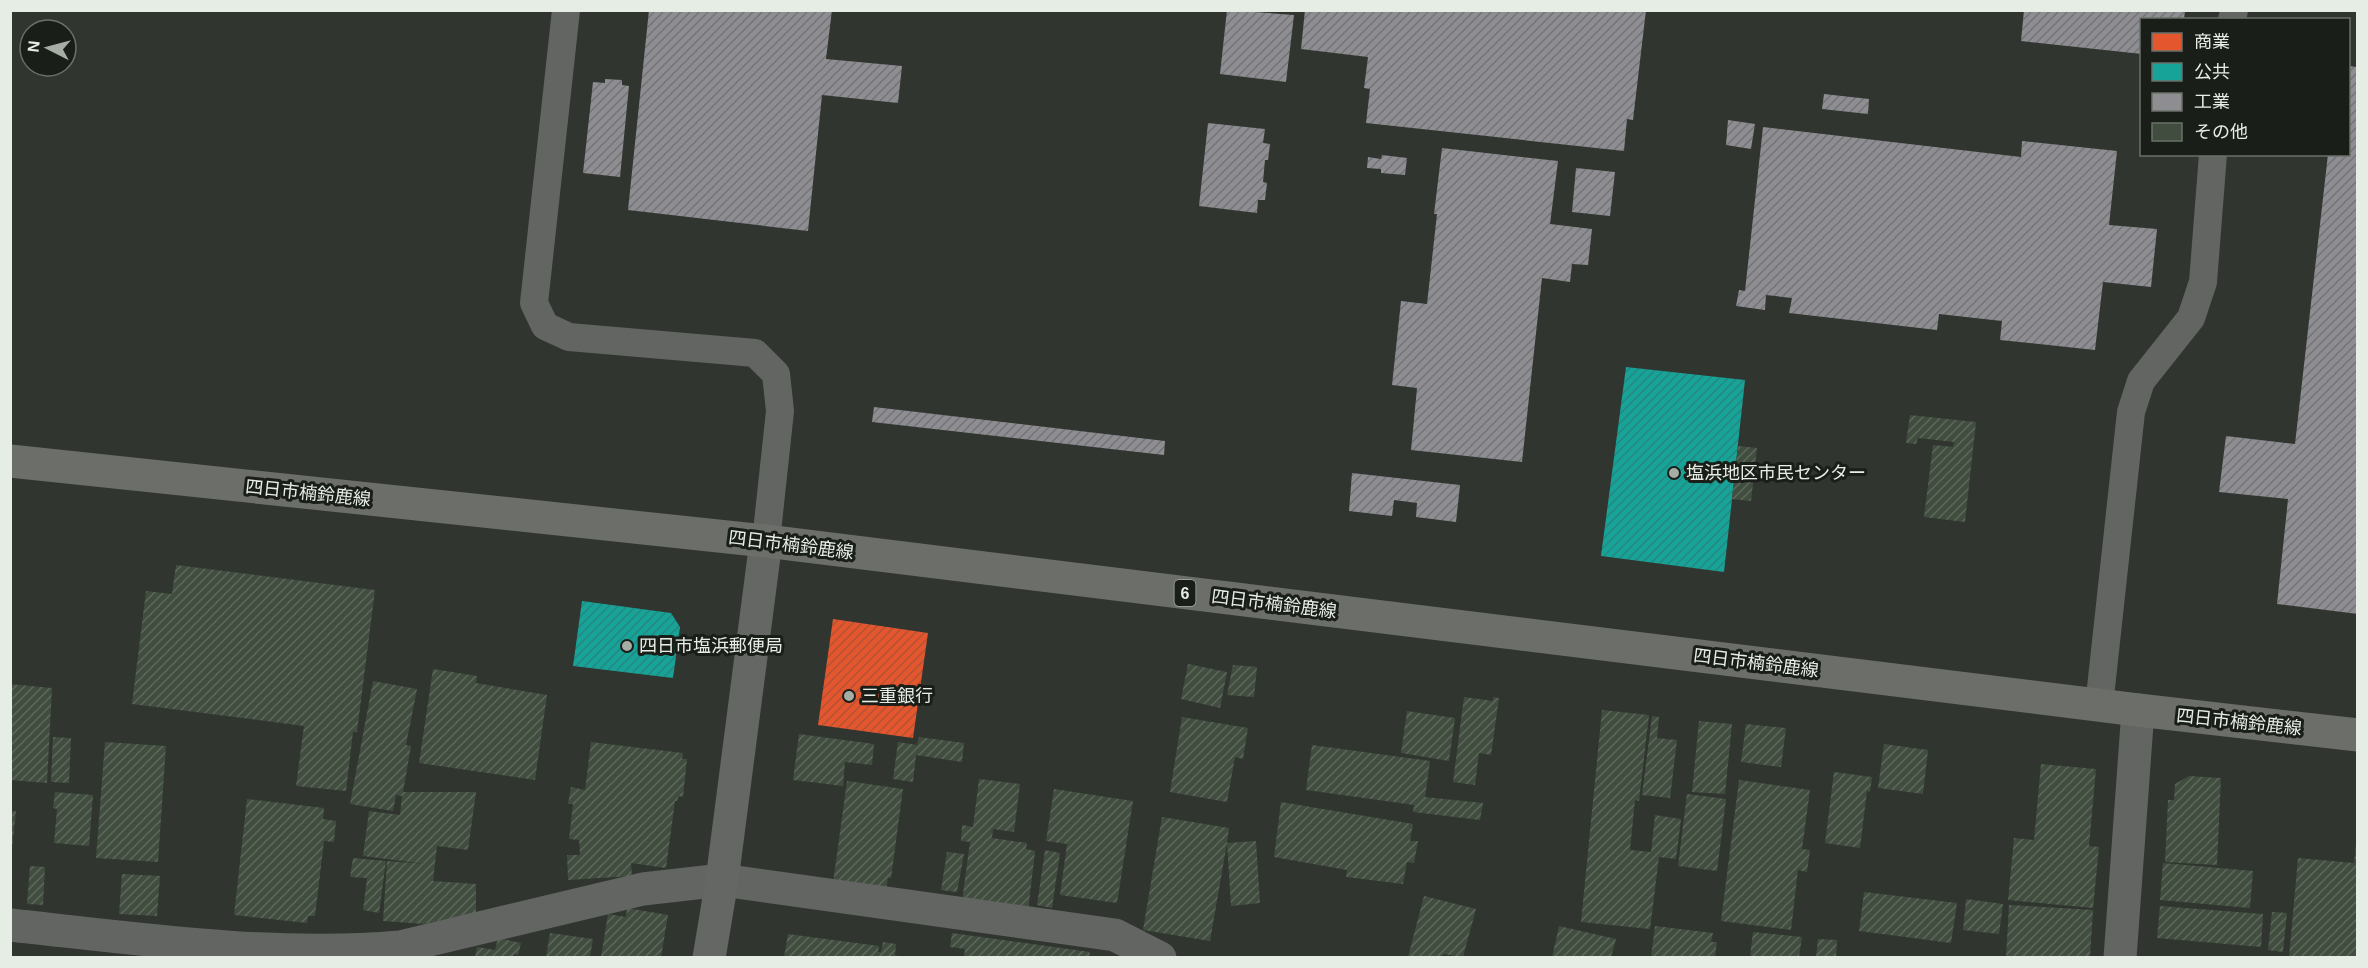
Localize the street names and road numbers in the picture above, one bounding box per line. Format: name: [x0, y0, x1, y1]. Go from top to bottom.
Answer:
street label: 四日市楠鈴鹿線: [244, 476, 372, 510]
street label: 四日市楠鈴鹿線: [727, 527, 855, 563]
road number: 6: [1174, 580, 1196, 606]
street label: 四日市楠鈴鹿線: [1210, 586, 1338, 622]
street label: 四日市楠鈴鹿線: [1692, 645, 1820, 681]
street label: 四日市楠鈴鹿線: [2175, 705, 2303, 739]

